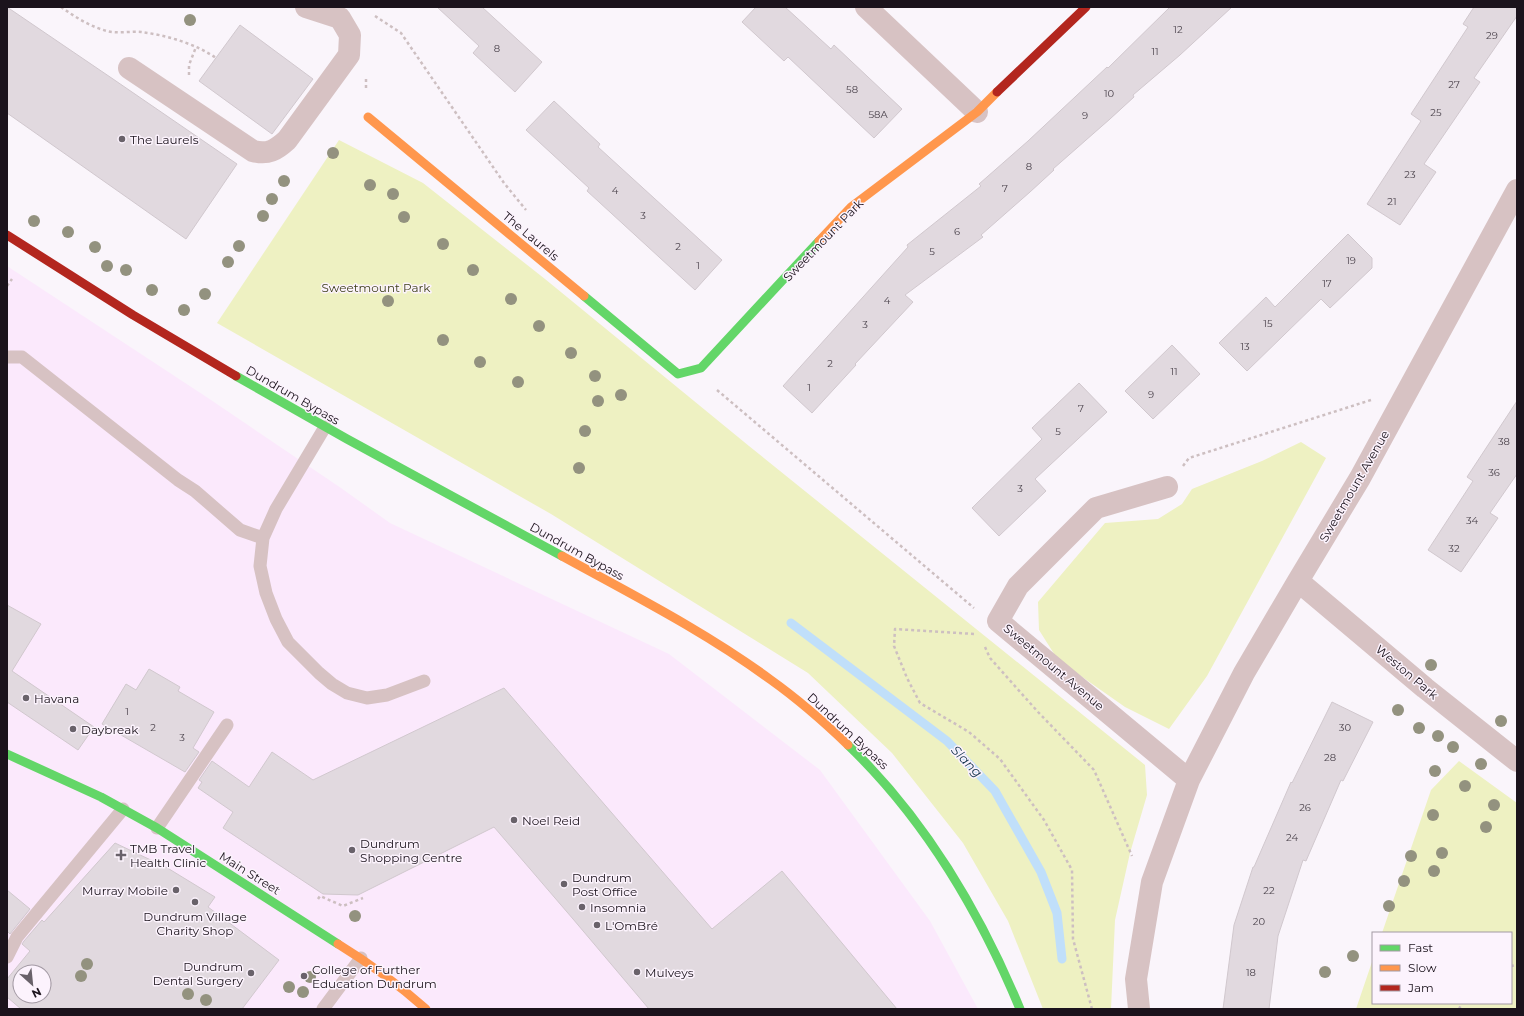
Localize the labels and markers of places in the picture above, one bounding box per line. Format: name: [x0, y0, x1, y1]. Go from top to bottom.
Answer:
place label: The Laurels: [130, 132, 199, 147]
marker: The Laurels: [117, 134, 127, 144]
place label: Havana: [34, 691, 79, 706]
marker: Havana: [21, 693, 31, 703]
place label: Daybreak: [81, 722, 139, 737]
marker: Daybreak: [68, 724, 78, 734]
place label: Noel Reid: [522, 813, 580, 828]
marker: Noel Reid: [509, 815, 519, 825]
place label: Dundrum Shopping Centre: [360, 836, 462, 865]
place label: TMB Travel Health Clinic: [130, 841, 206, 870]
marker: Dundrum Shopping Centre: [347, 845, 357, 855]
marker: TMB Travel Health Clinic: [115, 849, 127, 861]
place label: Dundrum Post Office: [572, 870, 637, 899]
marker: Dundrum Post Office: [559, 879, 569, 889]
place label: Murray Mobile: [82, 883, 168, 898]
marker: Murray Mobile: [171, 885, 181, 895]
marker: Dundrum Village Charity Shop: [190, 897, 200, 907]
place label: Insomnia: [590, 900, 646, 915]
marker: Insomnia: [577, 902, 587, 912]
place label: Dundrum Village Charity Shop: [143, 909, 247, 938]
place label: L'OmBré: [605, 918, 658, 933]
marker: L'OmBré: [592, 920, 602, 930]
place label: Dundrum Dental Surgery: [153, 959, 243, 988]
place label: College of Further Education Dundrum: [312, 962, 437, 991]
place label: Mulveys: [645, 965, 694, 980]
marker: Mulveys: [632, 967, 642, 977]
marker: Dundrum Dental Surgery: [246, 968, 256, 978]
marker: College of Further Education Dundrum: [299, 971, 309, 981]

